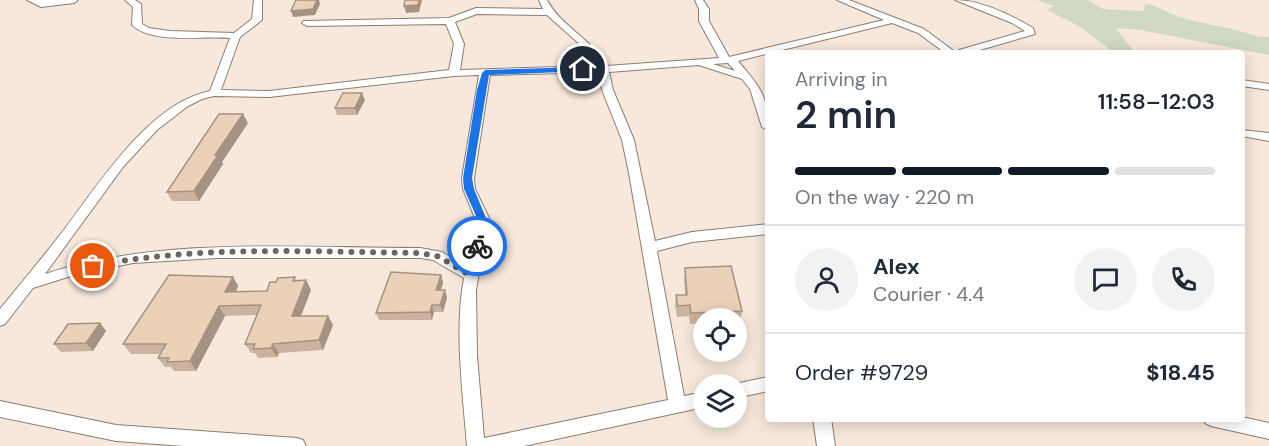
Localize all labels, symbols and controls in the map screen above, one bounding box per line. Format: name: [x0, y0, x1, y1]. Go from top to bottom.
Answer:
pin: [557, 43, 608, 94]
icon: home: [566, 52, 599, 85]
text: Arriving in: [795, 66, 887, 92]
text: 11:58–12:03: [1098, 87, 1215, 116]
text: 2 min: [795, 89, 897, 140]
text: On the way · 220 m: [795, 184, 974, 210]
courier: [447, 216, 507, 276]
icon: bike: [461, 230, 494, 263]
pin: [67, 240, 118, 291]
button: person: [795, 248, 858, 311]
button: chat: [1074, 248, 1137, 311]
button: phone: [1152, 248, 1215, 311]
icon: bag: [76, 249, 109, 282]
text: Alex: [873, 252, 920, 281]
text: Courier · 4.4: [873, 281, 984, 307]
map controls: [693, 308, 747, 428]
button: locate: [693, 308, 747, 362]
text: Order #9729: [795, 358, 928, 387]
text: $18.45: [1146, 358, 1215, 387]
button: layers: [693, 374, 747, 428]

